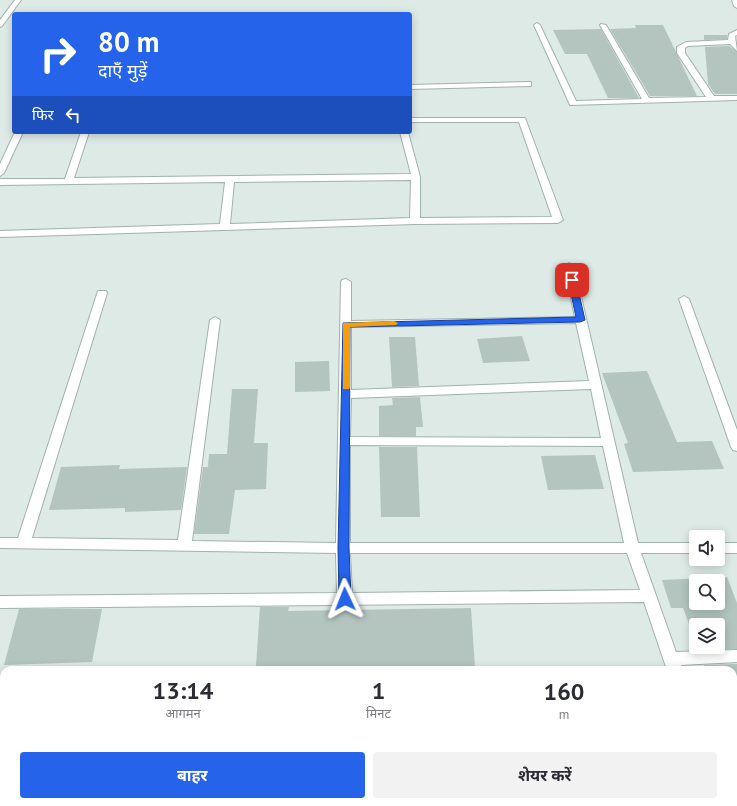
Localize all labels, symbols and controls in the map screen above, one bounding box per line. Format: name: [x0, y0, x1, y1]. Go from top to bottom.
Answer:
text: 80 m: [98, 23, 159, 60]
icon: right: [32, 28, 84, 80]
text: दाएँ मुड़ें: [98, 59, 147, 82]
icon: left: [62, 104, 84, 126]
text: फिर: [32, 105, 54, 124]
pin: [555, 263, 589, 297]
icon: arrive: [561, 269, 583, 291]
map controls: [689, 530, 725, 654]
button: sound: [689, 530, 725, 566]
button: search: [689, 574, 725, 610]
position arrow: [324, 578, 366, 620]
button: layers: [689, 618, 725, 654]
text: 13:14: [153, 675, 213, 706]
text: 1: [372, 675, 385, 706]
text: 160: [544, 676, 584, 707]
text: आगमन: [165, 705, 201, 722]
text: मिनट: [366, 705, 391, 722]
text: m: [559, 706, 569, 723]
button: बाहर: [20, 752, 365, 798]
button: शेयर करें: [373, 752, 717, 798]

